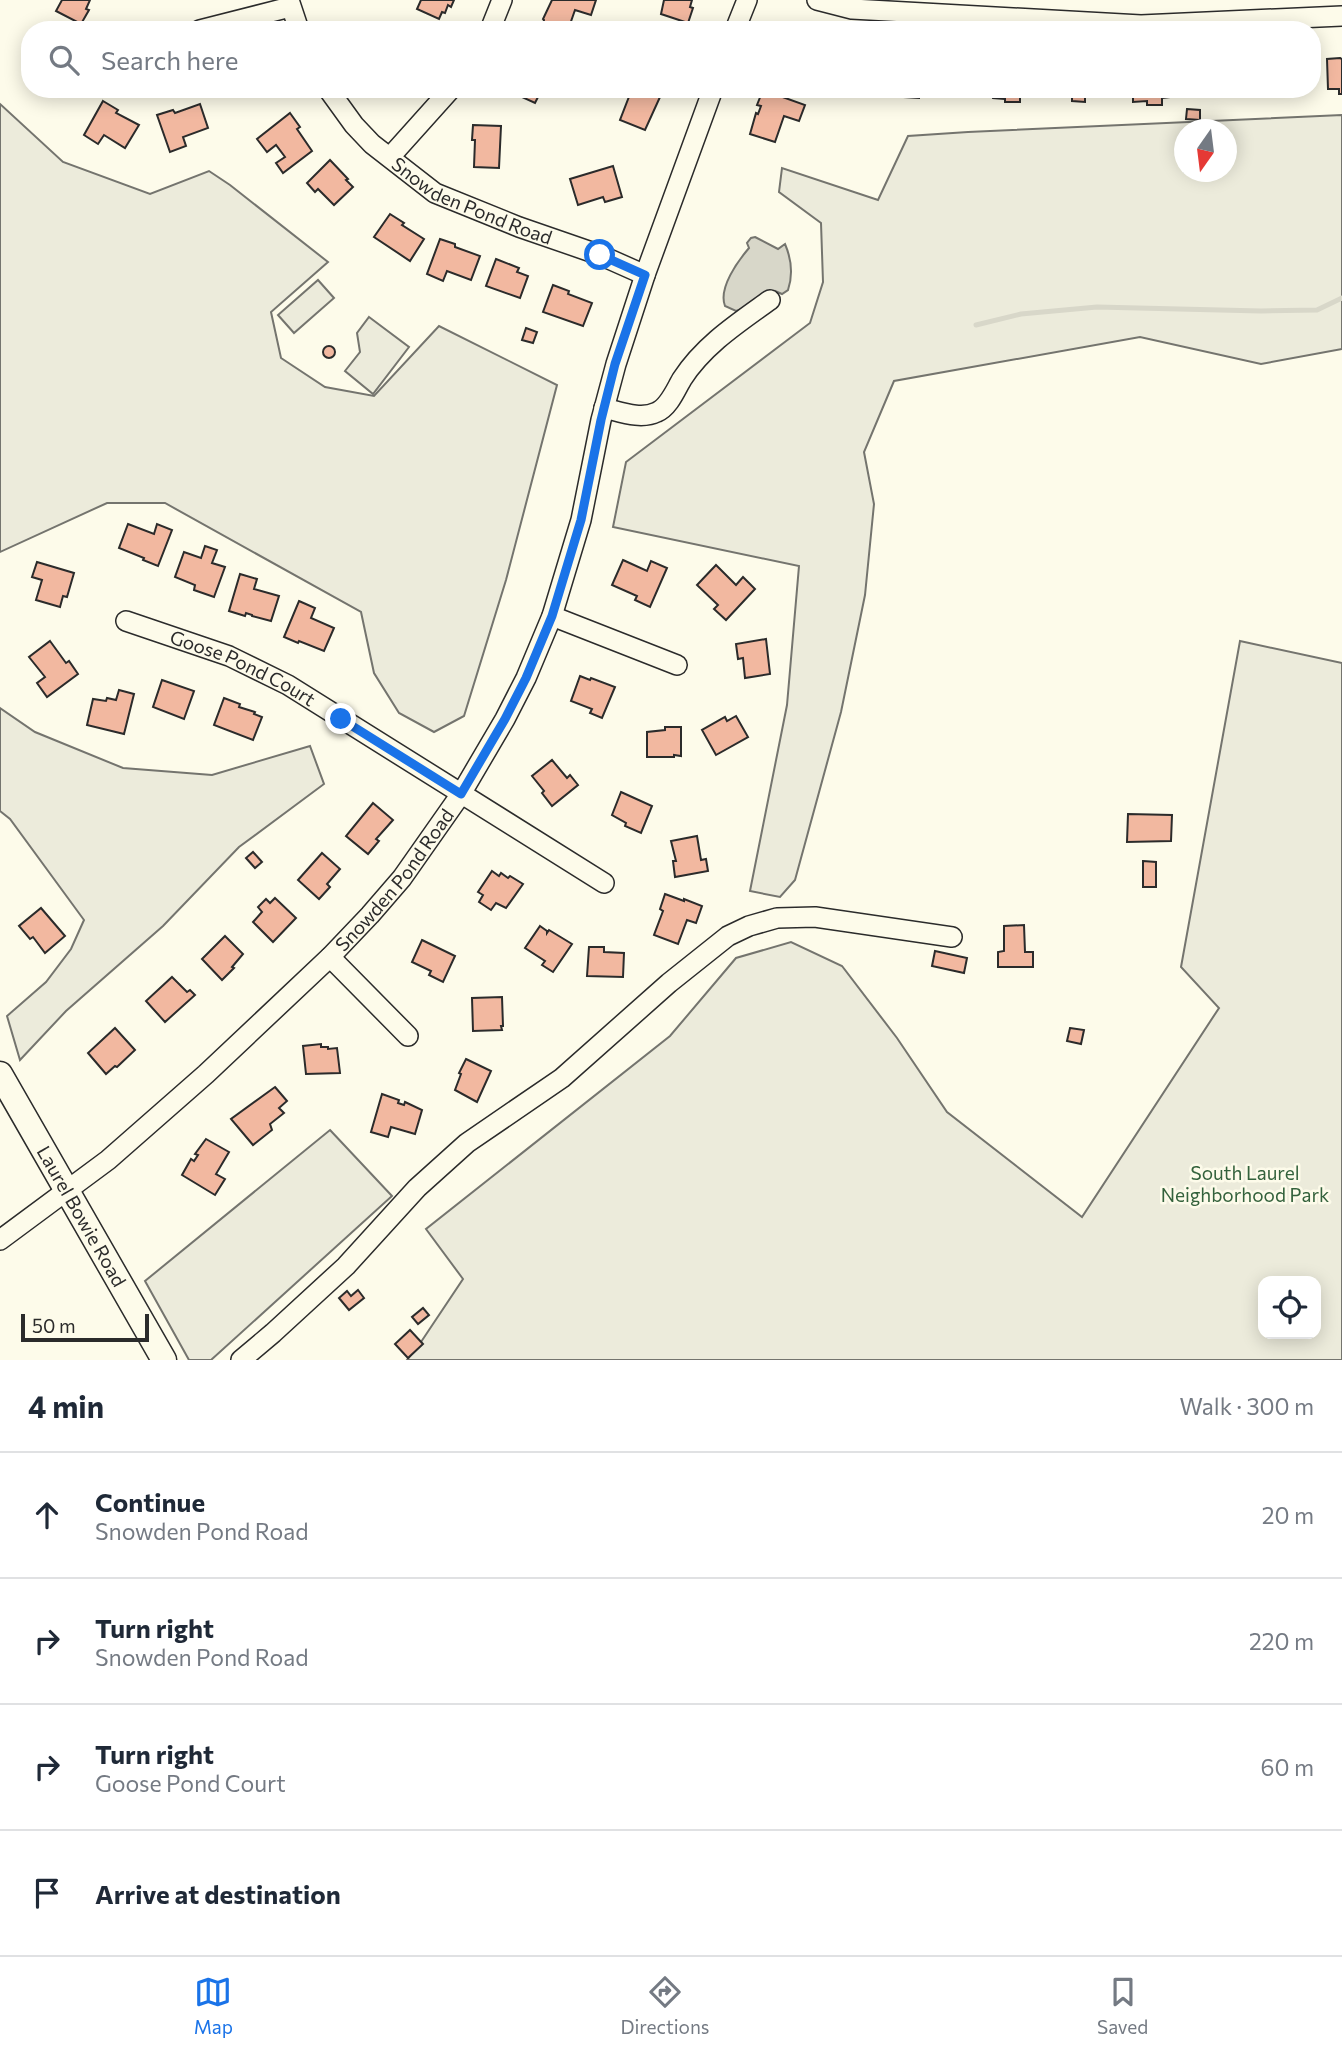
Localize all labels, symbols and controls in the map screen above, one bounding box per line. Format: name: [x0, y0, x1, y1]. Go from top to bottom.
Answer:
search box: [21, 21, 1321, 98]
icon: search: [45, 41, 83, 79]
text: Search here: [101, 44, 239, 75]
north arrow: [1174, 119, 1237, 182]
street label: Snowden Pond Road: [388, 152, 555, 249]
route start: [584, 239, 615, 270]
street label: Goose Pond Court: [167, 625, 320, 711]
route end: [325, 703, 356, 734]
street label: Snowden Pond Road: [330, 804, 458, 956]
street label: Laurel Bowie Road: [33, 1141, 131, 1291]
park label: South Laurel Neighborhood Park: [1161, 1161, 1329, 1206]
map controls: [1258, 1276, 1321, 1339]
button: locate: [1258, 1276, 1321, 1339]
scale bar: [21, 1311, 149, 1343]
text: 50 m: [32, 1314, 76, 1337]
text: 4 min: [28, 1387, 104, 1424]
text: Walk · 300 m: [1180, 1392, 1314, 1420]
text: Continue: [95, 1486, 205, 1517]
icon: ahead: [28, 1496, 66, 1534]
text: 20 m: [1262, 1501, 1314, 1529]
text: Snowden Pond Road: [95, 1517, 308, 1545]
text: Turn right: [95, 1612, 214, 1643]
icon: right: [28, 1622, 66, 1660]
text: 220 m: [1249, 1627, 1314, 1655]
text: Snowden Pond Road: [95, 1643, 308, 1671]
text: Turn right: [95, 1738, 214, 1769]
icon: right: [28, 1748, 66, 1786]
text: 60 m: [1261, 1753, 1314, 1781]
text: Goose Pond Court: [95, 1769, 286, 1797]
icon: arrive: [28, 1874, 66, 1912]
text: Arrive at destination: [95, 1878, 341, 1909]
tab: Map: [194, 1973, 233, 2038]
tab: Directions: [620, 1973, 710, 2038]
tab: Saved: [1097, 1973, 1148, 2038]

